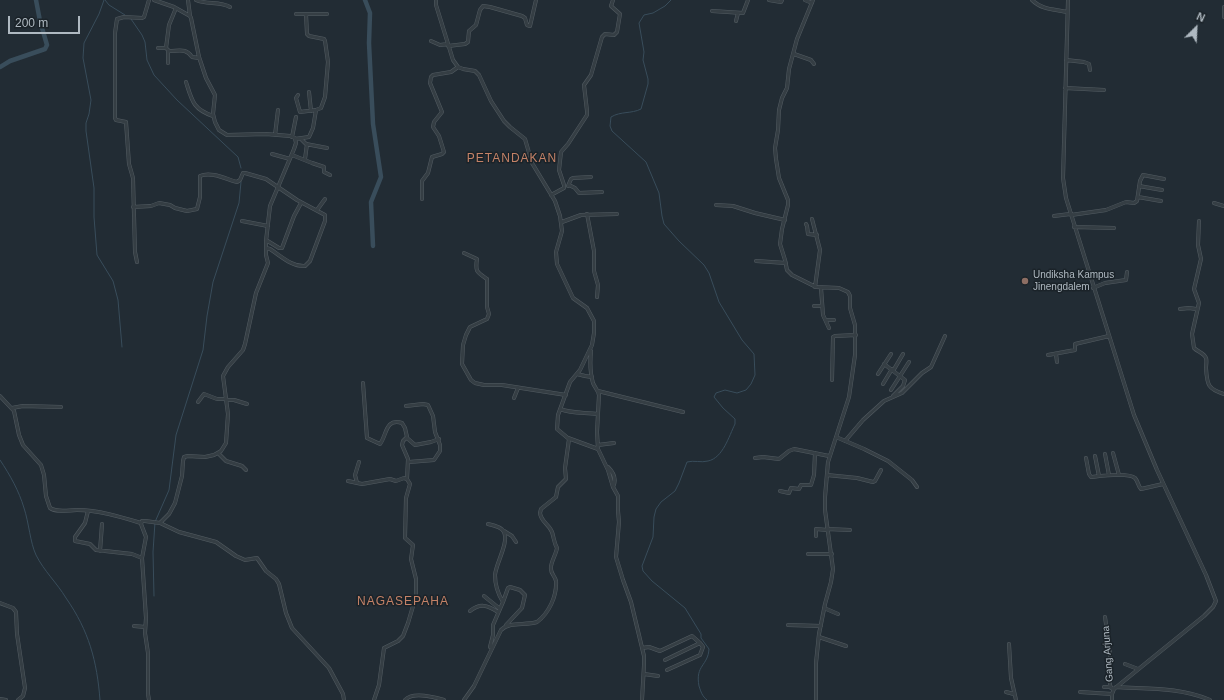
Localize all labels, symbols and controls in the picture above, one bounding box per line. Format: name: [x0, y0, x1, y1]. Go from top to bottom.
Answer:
scale bar: [10, 8, 82, 34]
north arrow: [1176, 8, 1216, 48]
text: N: [1195, 10, 1207, 24]
text: 200 m: [15, 16, 48, 30]
district label: PETANDAKAN: [467, 152, 557, 166]
place label: Undiksha Kampus Jinengdalem: [1033, 269, 1114, 292]
marker: Undiksha Kampus Jinengdalem: [1020, 276, 1030, 286]
district label: NAGASEPAHA: [357, 595, 449, 609]
street label: Gang Arjuna: [1100, 626, 1116, 682]

